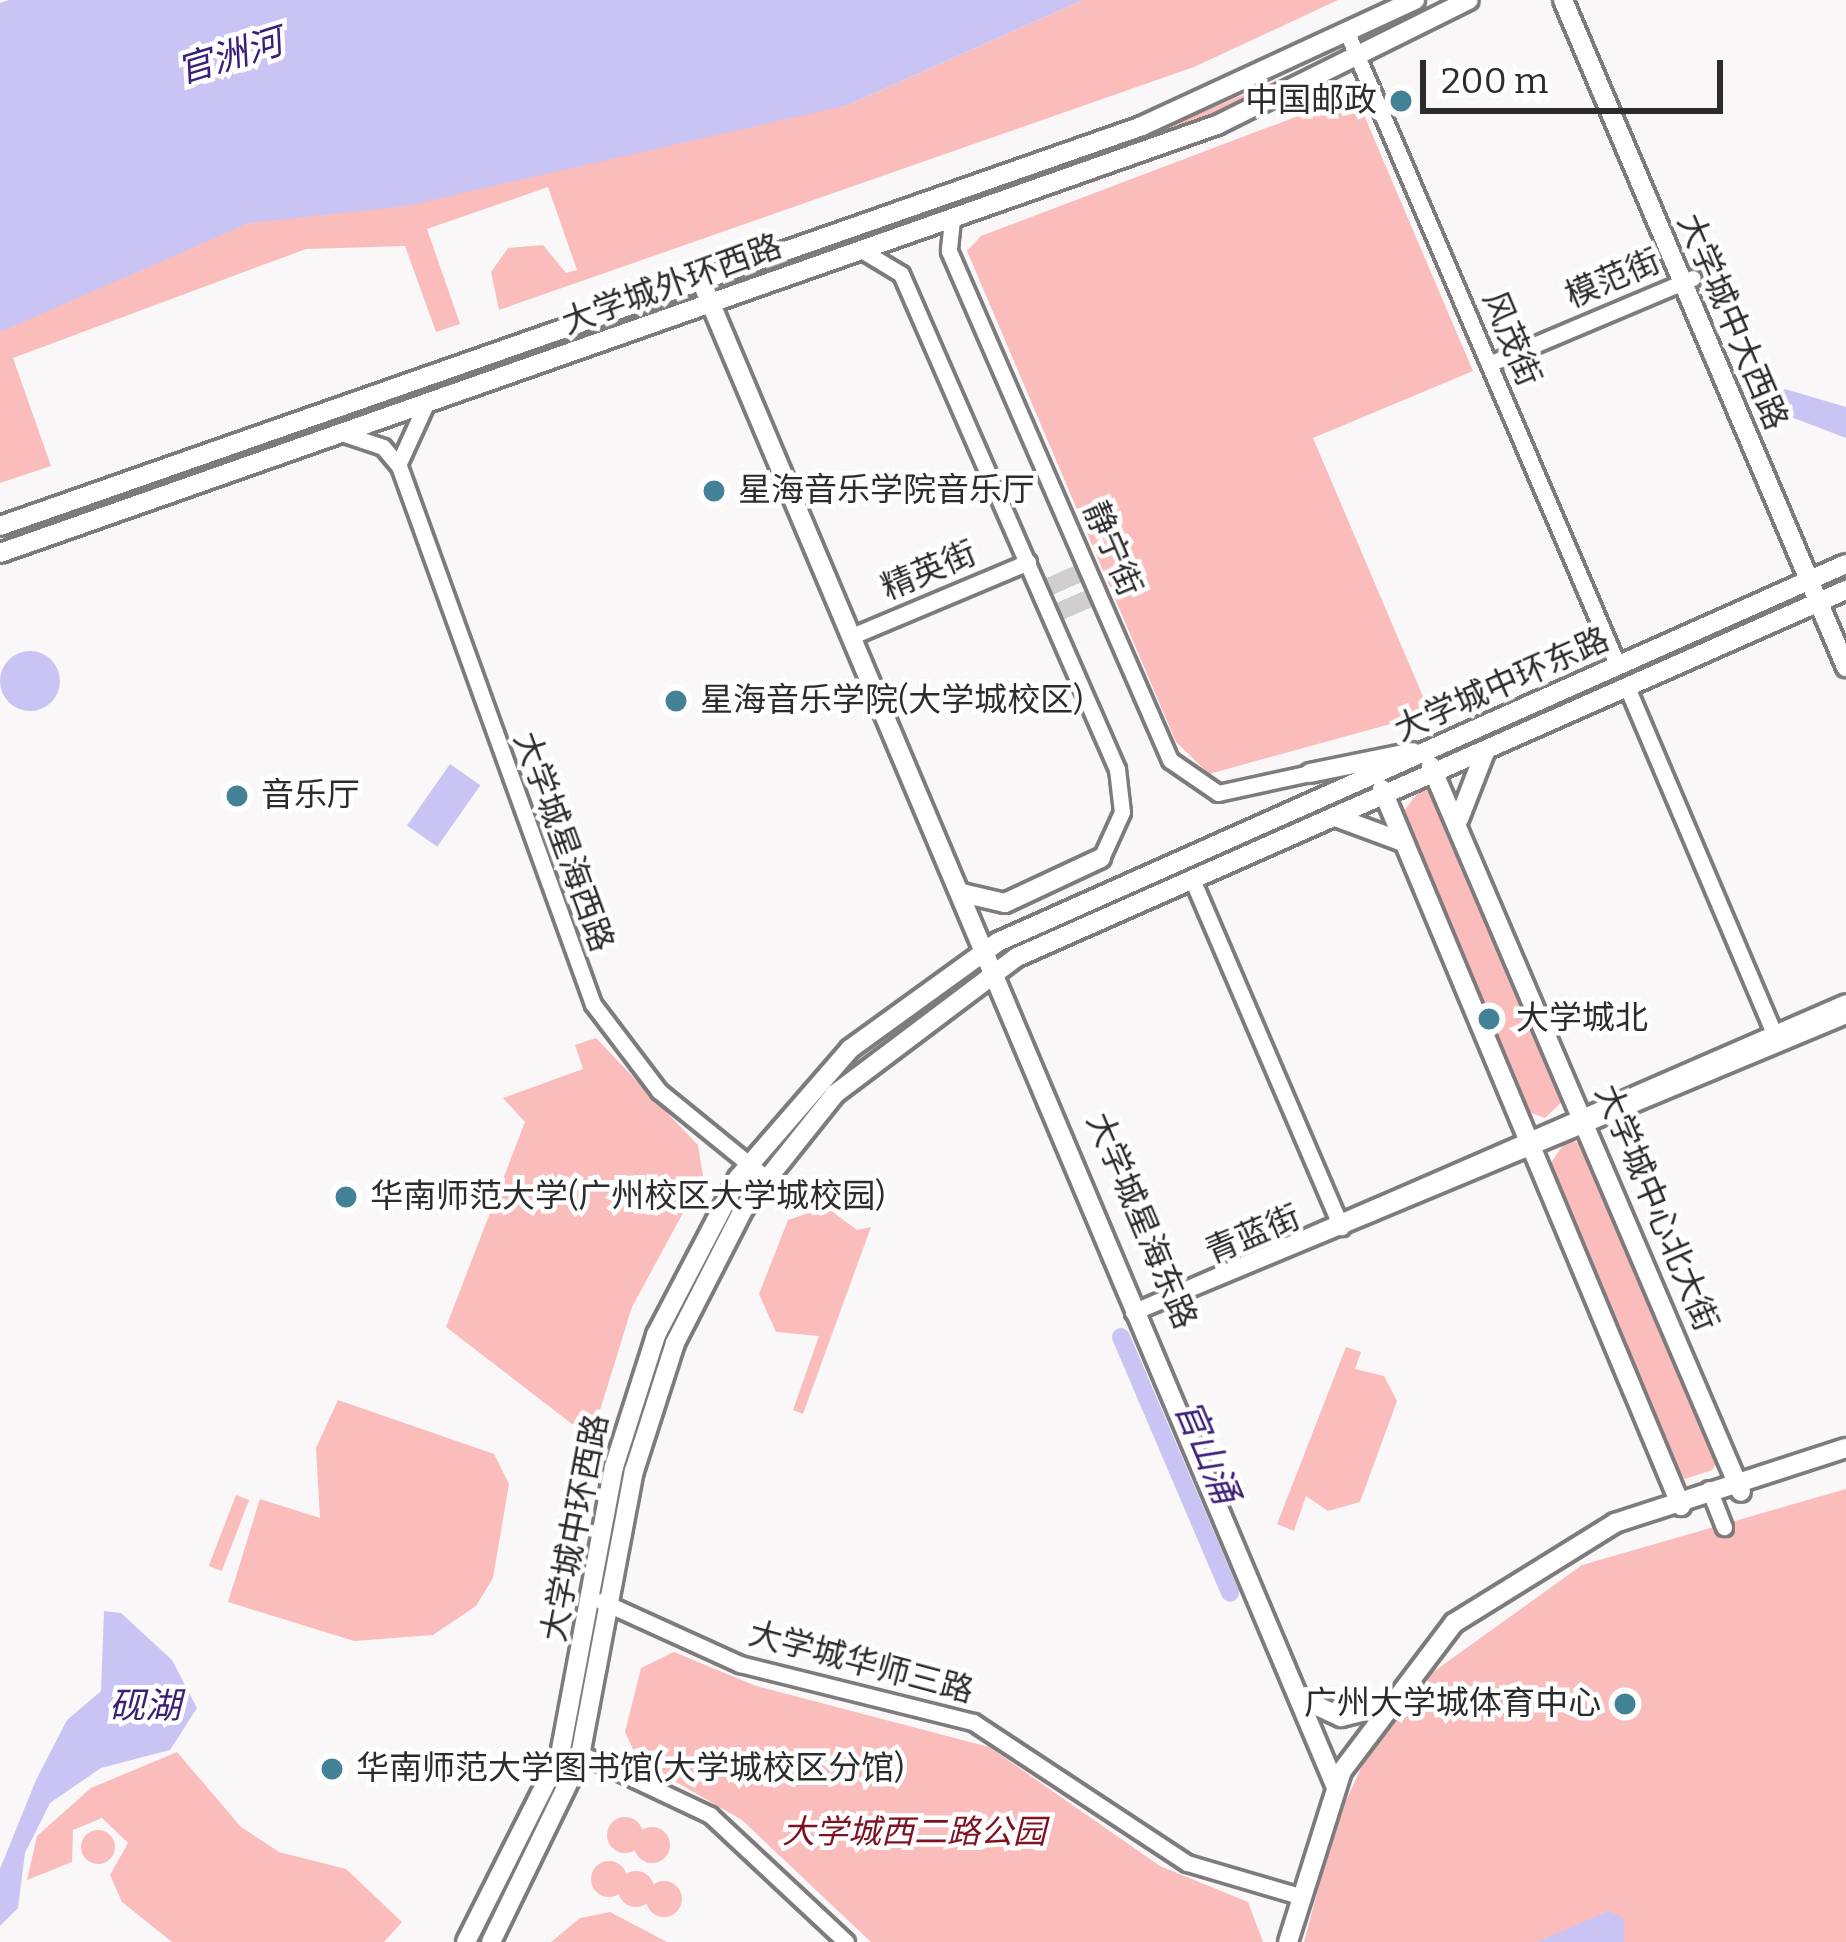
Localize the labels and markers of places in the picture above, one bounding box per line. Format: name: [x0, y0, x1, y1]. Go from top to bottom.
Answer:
place label: 中国邮政: [1245, 81, 1377, 121]
marker: 中国邮政: [1388, 88, 1414, 114]
place label: 星海音乐学院音乐厅: [738, 471, 1035, 511]
marker: 星海音乐学院音乐厅: [701, 478, 727, 504]
place label: 星海音乐学院(大学城校区): [700, 681, 1083, 721]
marker: 星海音乐学院(大学城校区): [663, 688, 689, 714]
place label: 音乐厅: [261, 776, 360, 816]
marker: 音乐厅: [224, 783, 250, 809]
place label: 大学城北: [1516, 999, 1648, 1039]
marker: 大学城北: [1473, 1003, 1505, 1035]
place label: 华南师范大学(广州校区大学城校园): [370, 1177, 885, 1217]
marker: 华南师范大学(广州校区大学城校园): [333, 1184, 359, 1210]
place label: 广州大学城体育中心: [1304, 1684, 1601, 1724]
marker: 广州大学城体育中心: [1612, 1691, 1638, 1717]
place label: 华南师范大学图书馆(大学城校区分馆): [356, 1749, 904, 1789]
marker: 华南师范大学图书馆(大学城校区分馆): [319, 1756, 345, 1782]

